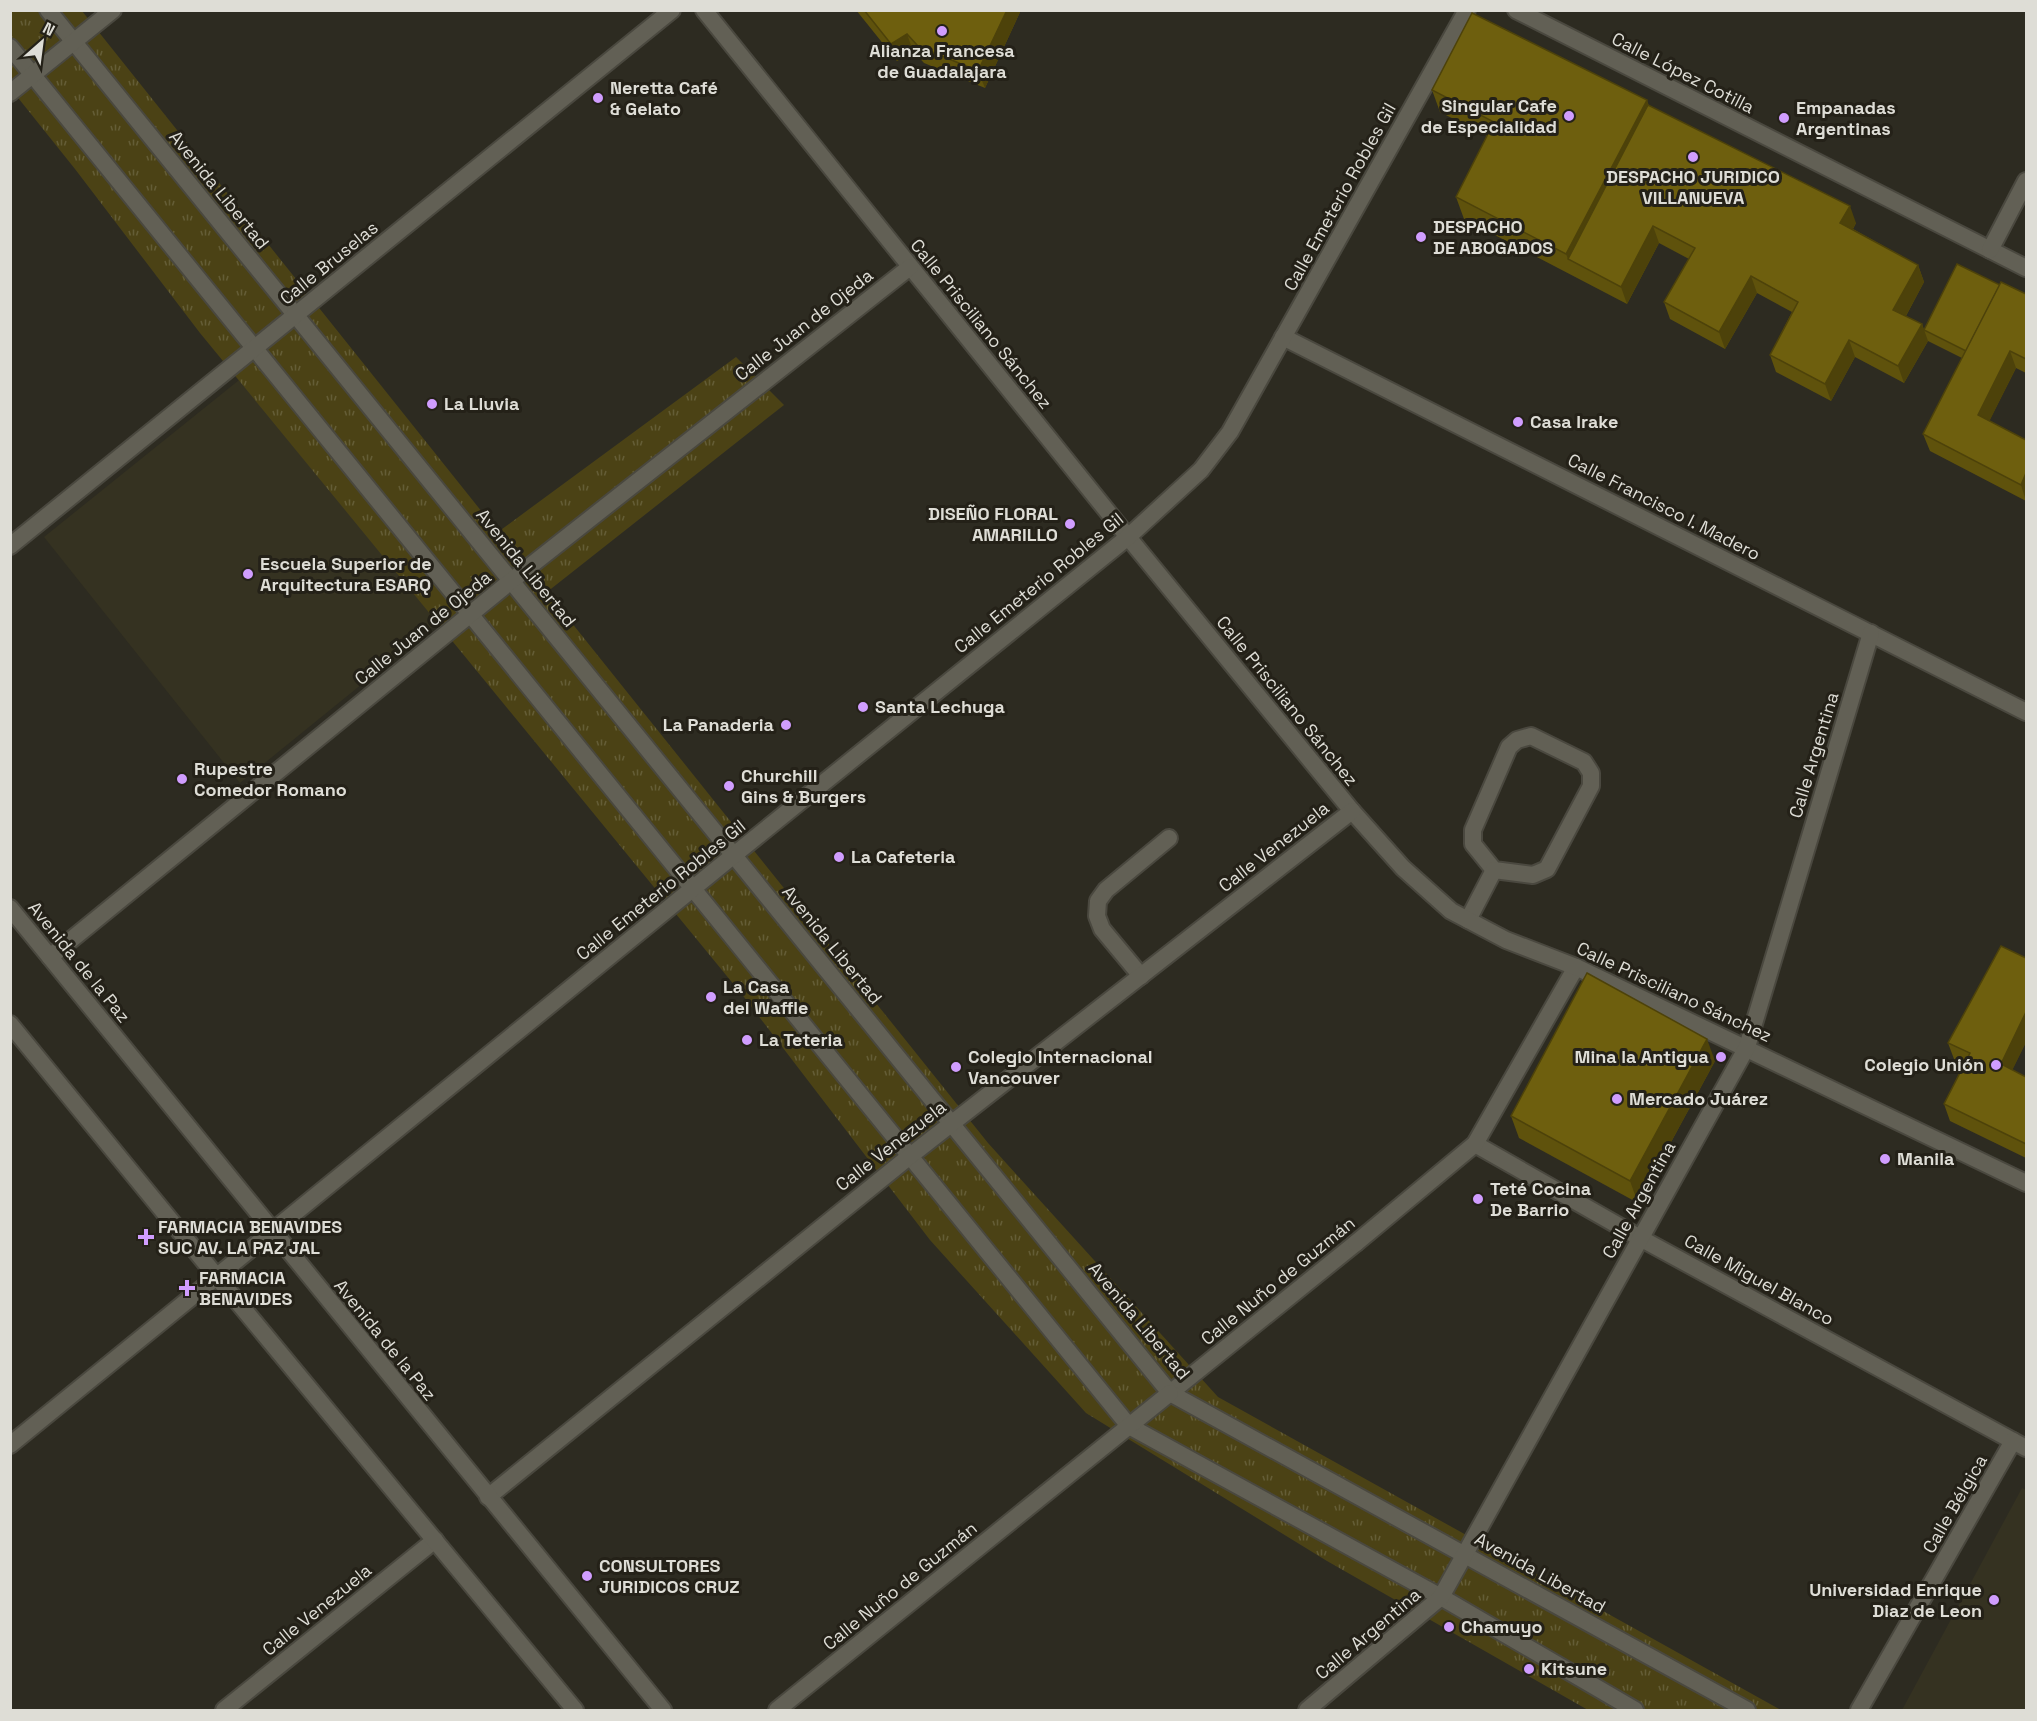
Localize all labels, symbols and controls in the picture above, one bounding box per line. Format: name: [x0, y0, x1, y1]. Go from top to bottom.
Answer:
north arrow: [12, 12, 72, 72]
text: N: [39, 17, 58, 41]
marker: Alianza Francesa de Guadalajara: [935, 24, 949, 38]
street label: Calle López Cotilla: [1608, 27, 1758, 118]
place label: Alianza Francesa de Guadalajara: [869, 39, 1015, 83]
place label: Neretta Café & Gelato: [610, 76, 718, 120]
marker: Neretta Café & Gelato: [591, 91, 605, 105]
place label: Singular Cafe de Especialidad: [1421, 94, 1557, 138]
place label: Empanadas Argentinas: [1796, 96, 1896, 140]
street label: Calle Emeterio Robles Gil: [1278, 99, 1401, 295]
marker: Singular Cafe de Especialidad: [1562, 109, 1576, 123]
marker: Empanadas Argentinas: [1777, 111, 1791, 125]
street label: Avenida Libertad: [164, 126, 274, 254]
marker: DESPACHO JURIDICO VILLANUEVA: [1686, 150, 1700, 164]
place label: DESPACHO JURIDICO VILLANUEVA: [1606, 165, 1780, 209]
place label: DESPACHO DE ABOGADOS: [1433, 215, 1553, 259]
street label: Calle Bruselas: [275, 216, 383, 309]
marker: DESPACHO DE ABOGADOS: [1414, 230, 1428, 244]
street label: Calle Prisciliano Sánchez: [906, 234, 1057, 414]
street label: Calle Juan de Ojeda: [730, 263, 877, 386]
place label: La Lluvia: [444, 392, 520, 415]
marker: La Lluvia: [425, 397, 439, 411]
place label: Casa Irake: [1530, 410, 1618, 433]
marker: Casa Irake: [1511, 415, 1525, 429]
street label: Calle Francisco I. Madero: [1564, 448, 1764, 565]
place label: DISEÑO FLORAL AMARILLO: [928, 502, 1058, 546]
street label: Avenida Libertad: [471, 504, 581, 632]
street label: Calle Emeterio Robles Gil: [949, 507, 1128, 658]
marker: DISEÑO FLORAL AMARILLO: [1063, 517, 1077, 531]
place label: Escuela Superior de Arquitectura ESARQ: [260, 552, 432, 596]
street label: Calle Juan de Ojeda: [350, 565, 496, 690]
marker: Escuela Superior de Arquitectura ESARQ: [241, 567, 255, 581]
street label: Calle Prisciliano Sánchez: [1212, 611, 1363, 791]
street label: Calle Argentina: [1783, 689, 1844, 821]
place label: Santa Lechuga: [875, 695, 1006, 718]
marker: Santa Lechuga: [856, 700, 870, 714]
place label: La Panaderia: [663, 713, 775, 736]
marker: La Panaderia: [779, 718, 793, 732]
place label: Rupestre Comedor Romano: [194, 757, 347, 801]
place label: Churchill Gins & Burgers: [741, 764, 866, 808]
marker: Rupestre Comedor Romano: [175, 772, 189, 786]
marker: Churchill Gins & Burgers: [722, 779, 736, 793]
street label: Calle Venezuela: [1214, 796, 1334, 897]
street label: Calle Emeterio Robles Gil: [571, 814, 750, 965]
place label: La Cafeteria: [851, 845, 956, 868]
marker: La Cafeteria: [832, 850, 846, 864]
street label: Avenida Libertad: [777, 881, 887, 1009]
street label: Avenida de la Paz: [23, 896, 135, 1027]
street label: Calle Prisciliano Sánchez: [1573, 936, 1775, 1047]
place label: La Casa del Waffle: [723, 975, 808, 1019]
marker: La Casa del Waffle: [704, 990, 718, 1004]
place label: La Teteria: [759, 1028, 843, 1051]
marker: La Teteria: [740, 1033, 754, 1047]
place label: Colegio Internacional Vancouver: [968, 1045, 1153, 1089]
place label: Mina la Antigua: [1575, 1045, 1710, 1068]
marker: Mina la Antigua: [1714, 1050, 1728, 1064]
place label: Colegio Unión: [1864, 1053, 1984, 1076]
marker: Colegio Unión: [1989, 1058, 2003, 1072]
marker: Colegio Internacional Vancouver: [949, 1060, 963, 1074]
place label: Mercado Juárez: [1629, 1087, 1768, 1110]
marker: Mercado Juárez: [1610, 1092, 1624, 1106]
street label: Calle Venezuela: [831, 1095, 951, 1196]
street label: Calle Argentina: [1597, 1137, 1680, 1262]
place label: Manila: [1897, 1147, 1955, 1170]
marker: Manila: [1878, 1152, 1892, 1166]
place label: Teté Cocina De Barrio: [1490, 1177, 1592, 1221]
marker: Teté Cocina De Barrio: [1471, 1192, 1485, 1206]
street label: Calle Nuño de Guzmán: [1196, 1211, 1359, 1350]
place label: FARMACIA BENAVIDES SUC AV. LA PAZ JAL: [158, 1215, 342, 1259]
street label: Calle Miguel Blanco: [1680, 1229, 1838, 1330]
marker: FARMACIA BENAVIDES SUC AV. LA PAZ JAL: [139, 1230, 153, 1244]
street label: Avenida Libertad: [1084, 1257, 1195, 1384]
place label: FARMACIA BENAVIDES: [199, 1266, 292, 1310]
street label: Avenida de la Paz: [329, 1274, 441, 1405]
marker: FARMACIA BENAVIDES: [180, 1281, 194, 1295]
street label: Calle Bélgica: [1917, 1450, 1992, 1557]
street label: Calle Nuño de Guzmán: [818, 1516, 981, 1655]
street label: Avenida Libertad: [1471, 1527, 1610, 1618]
place label: CONSULTORES JURIDICOS CRUZ: [599, 1554, 740, 1598]
street label: Calle Venezuela: [257, 1558, 376, 1661]
marker: CONSULTORES JURIDICOS CRUZ: [580, 1569, 594, 1583]
place label: Universidad Enrique Diaz de Leon: [1809, 1578, 1982, 1622]
street label: Calle Argentina: [1310, 1583, 1425, 1684]
marker: Universidad Enrique Diaz de Leon: [1987, 1593, 2001, 1607]
place label: Chamuyo: [1461, 1615, 1543, 1638]
marker: Chamuyo: [1442, 1620, 1456, 1634]
place label: Kitsune: [1541, 1657, 1607, 1680]
marker: Kitsune: [1522, 1662, 1536, 1676]

